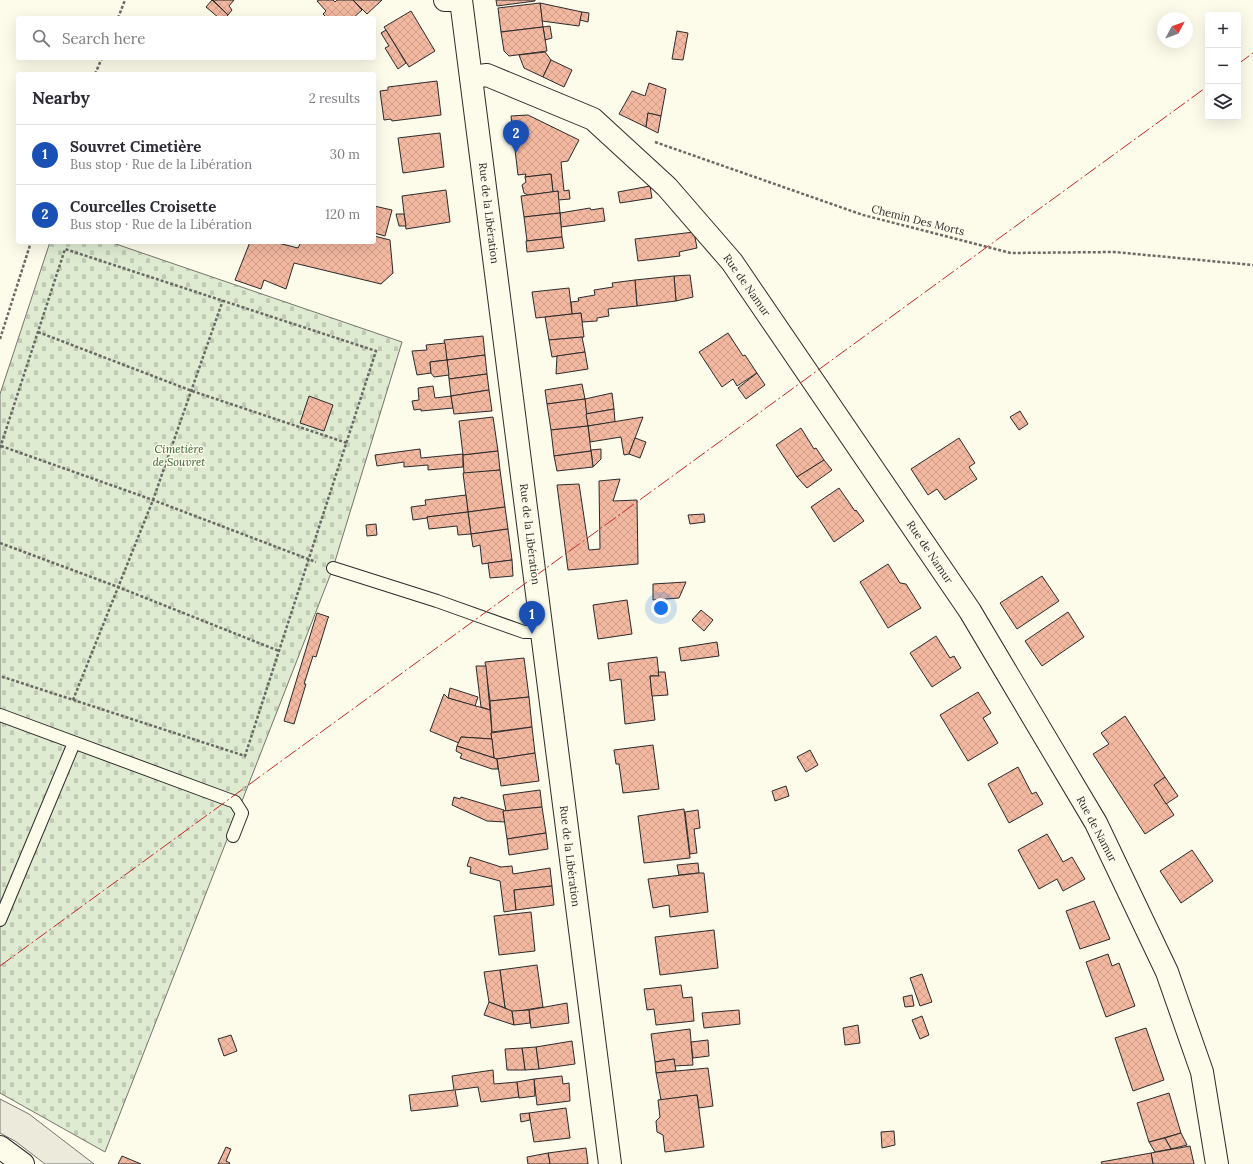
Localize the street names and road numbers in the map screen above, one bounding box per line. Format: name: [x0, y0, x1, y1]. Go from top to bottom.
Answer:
street label: Rue de la Libération: [476, 162, 502, 265]
street label: Chemin Des Morts: [870, 202, 966, 238]
street label: Rue de Namur: [720, 251, 774, 319]
street label: Rue de la Libération: [517, 483, 543, 586]
street label: Rue de Namur: [904, 518, 956, 586]
street label: Rue de Namur: [1074, 794, 1120, 865]
street label: Rue de la Libération: [557, 805, 583, 908]

